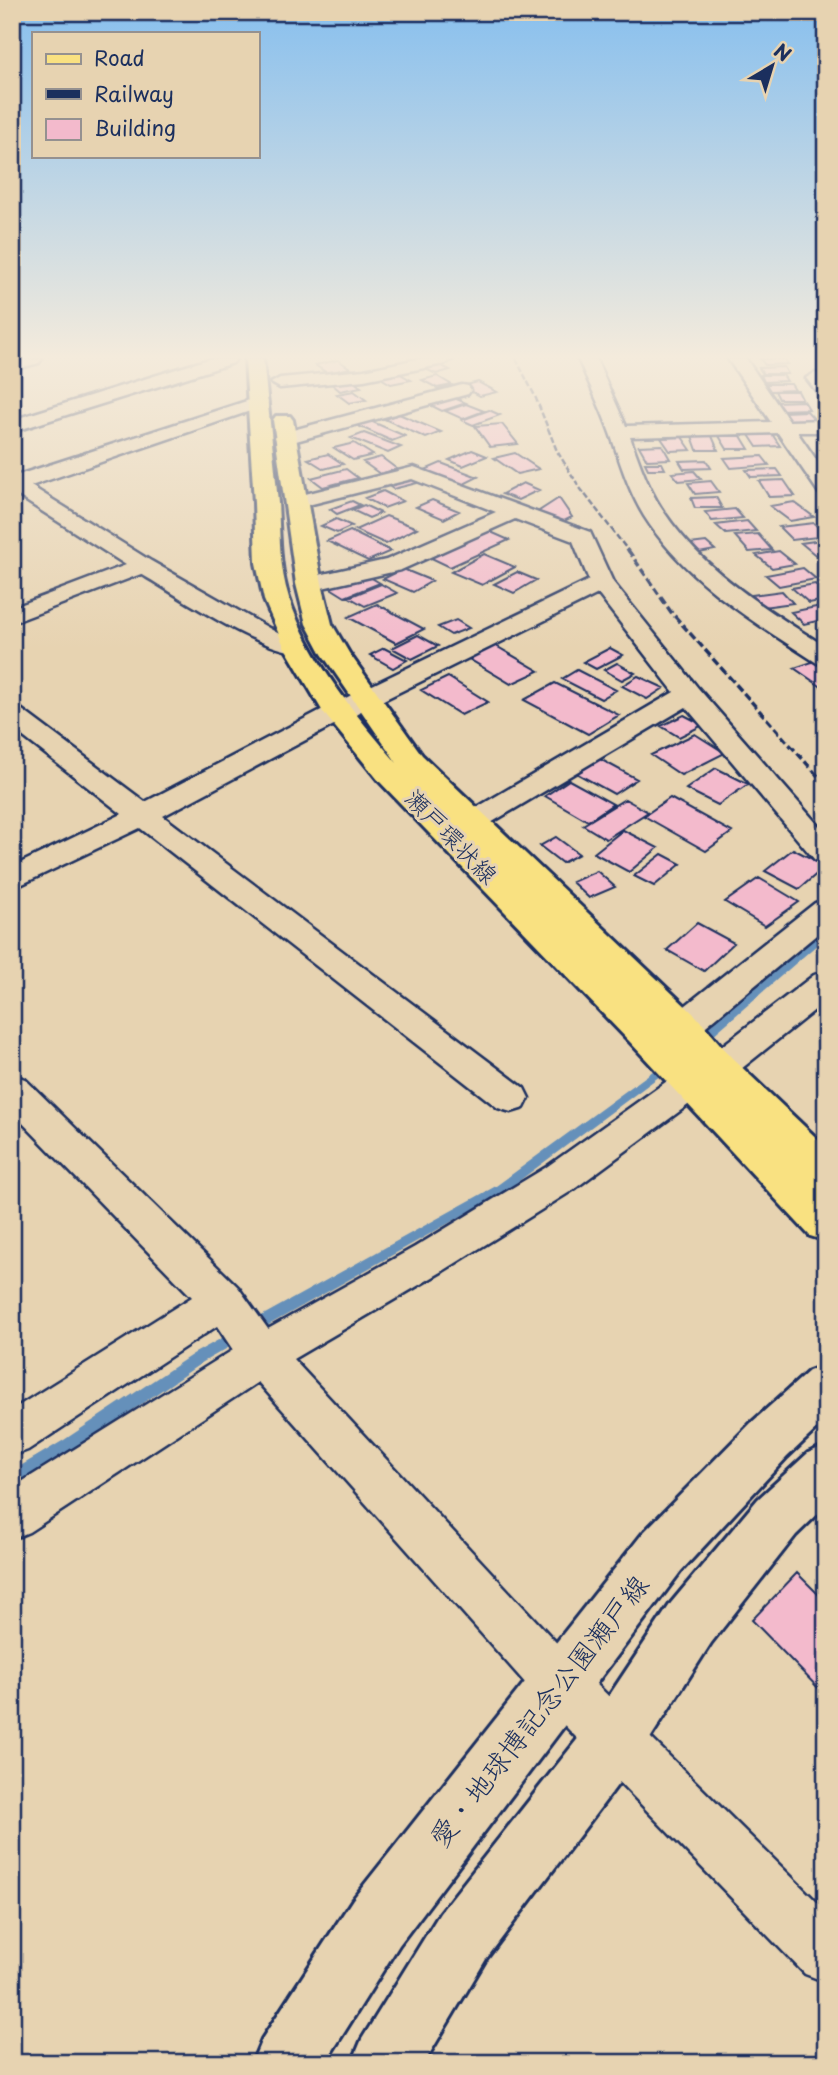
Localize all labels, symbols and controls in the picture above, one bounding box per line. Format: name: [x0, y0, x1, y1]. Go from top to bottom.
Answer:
legend: [32, 32, 259, 158]
north arrow: [736, 32, 806, 102]
text: N: [769, 36, 798, 67]
text: Road: [94, 41, 145, 73]
text: Railway: [94, 77, 174, 109]
text: Building: [94, 111, 176, 143]
street label: 瀬戸環状線: [398, 780, 507, 891]
street label: 愛・地球博記念公園瀬戸線: [417, 1564, 658, 1856]

